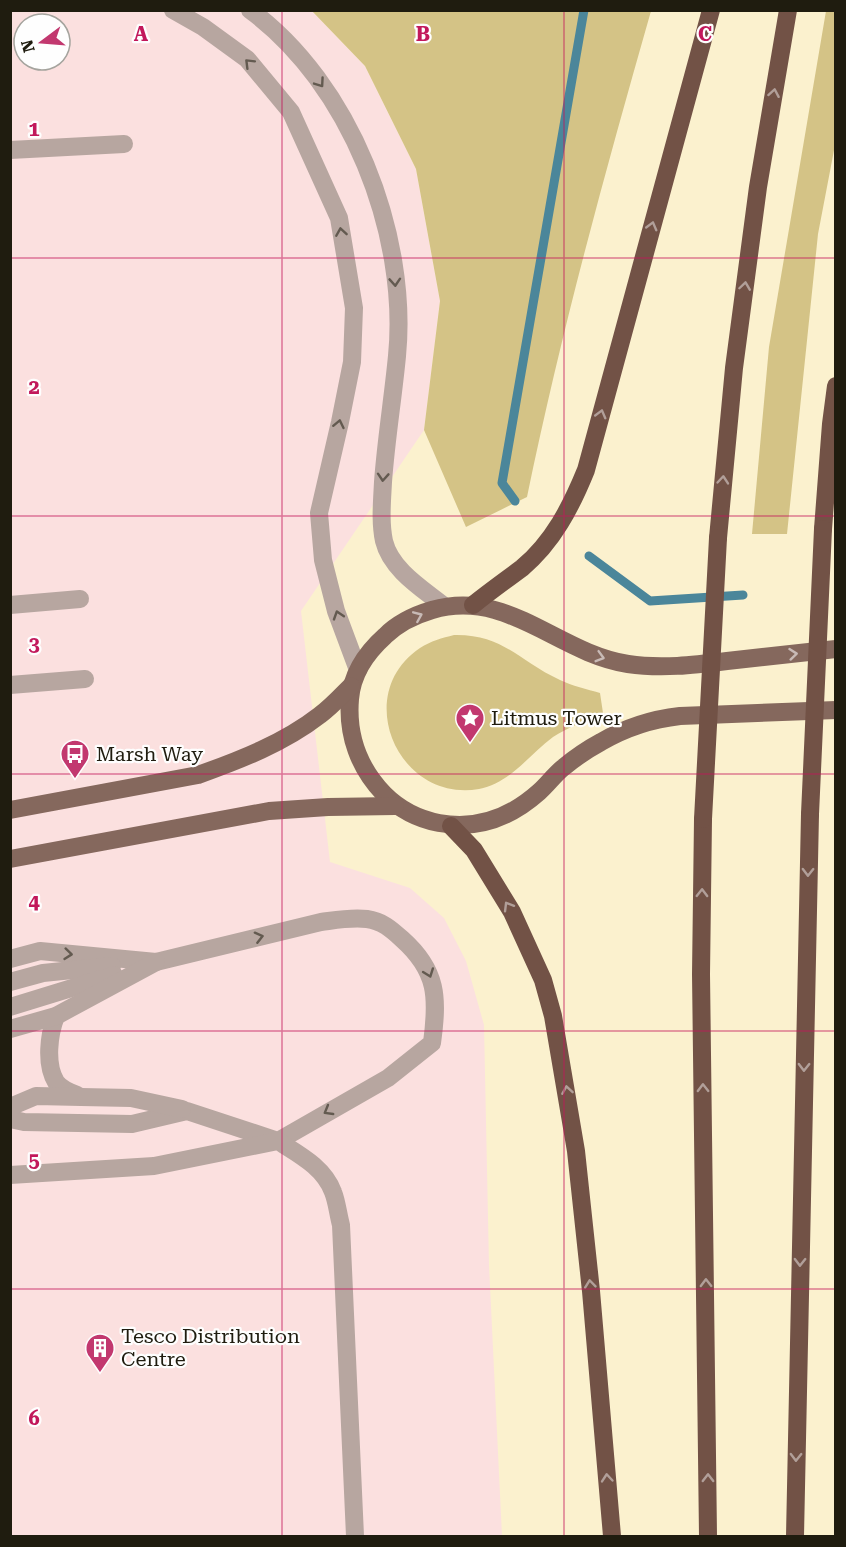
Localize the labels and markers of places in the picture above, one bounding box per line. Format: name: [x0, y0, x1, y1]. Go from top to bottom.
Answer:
place icon: Litmus Tower: [454, 702, 486, 744]
place label: Litmus Tower: [491, 706, 622, 730]
bus stop icon: Marsh Way: [59, 738, 91, 780]
place label: Marsh Way: [96, 742, 203, 766]
place label: Tesco Distribution Centre: [121, 1324, 300, 1371]
building icon: Tesco Distribution Centre: [84, 1332, 116, 1374]

